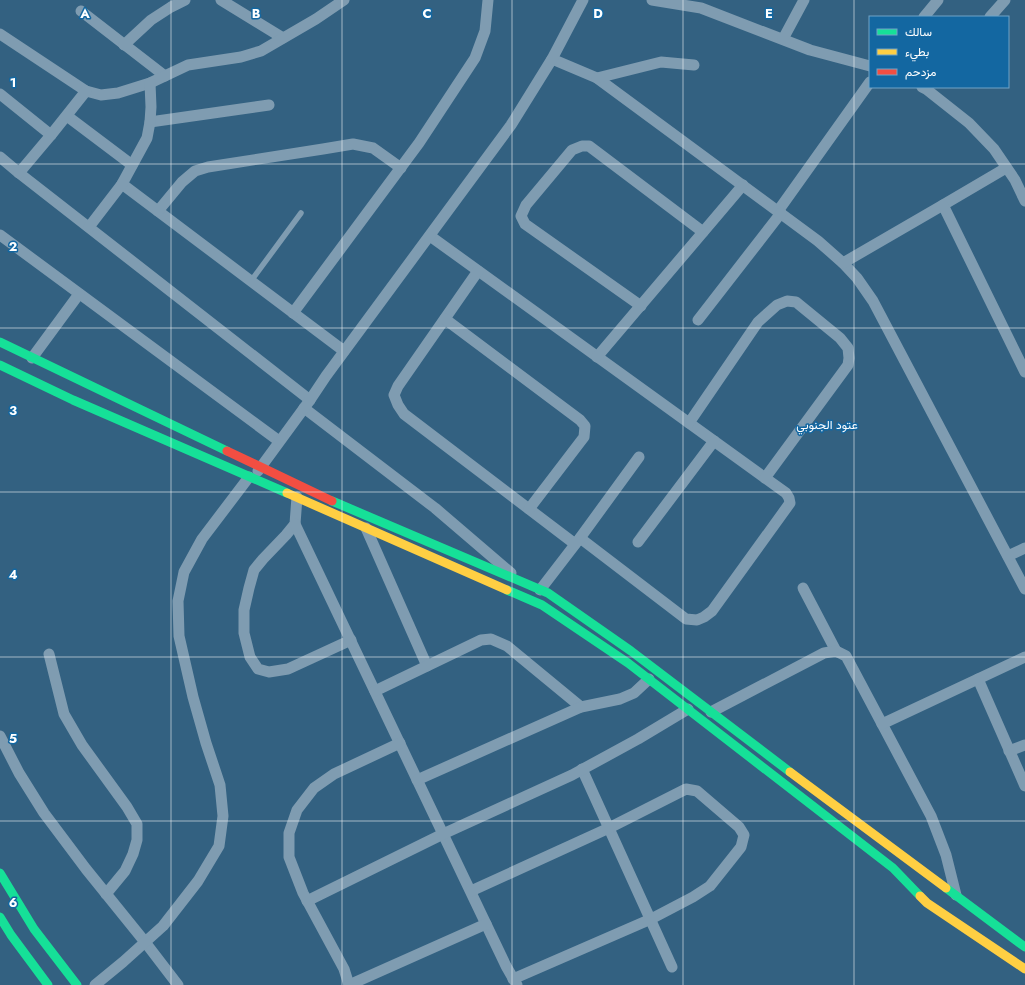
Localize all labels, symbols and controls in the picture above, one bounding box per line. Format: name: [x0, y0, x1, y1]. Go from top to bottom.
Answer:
text: A: [79, 4, 90, 23]
text: B: [252, 4, 261, 23]
text: C: [422, 4, 432, 23]
text: D: [593, 4, 603, 23]
text: E: [765, 4, 773, 23]
legend: [869, 16, 1009, 88]
text: سالك: [905, 23, 932, 41]
text: بطيء: [905, 43, 929, 62]
text: مزدحم: [905, 63, 936, 81]
text: 1: [10, 73, 16, 92]
text: 2: [9, 237, 17, 256]
text: 3: [9, 401, 17, 420]
district label: عتود الجنوبي: [796, 416, 858, 435]
text: 4: [8, 565, 18, 584]
text: 5: [9, 729, 17, 748]
text: 6: [9, 893, 18, 912]

